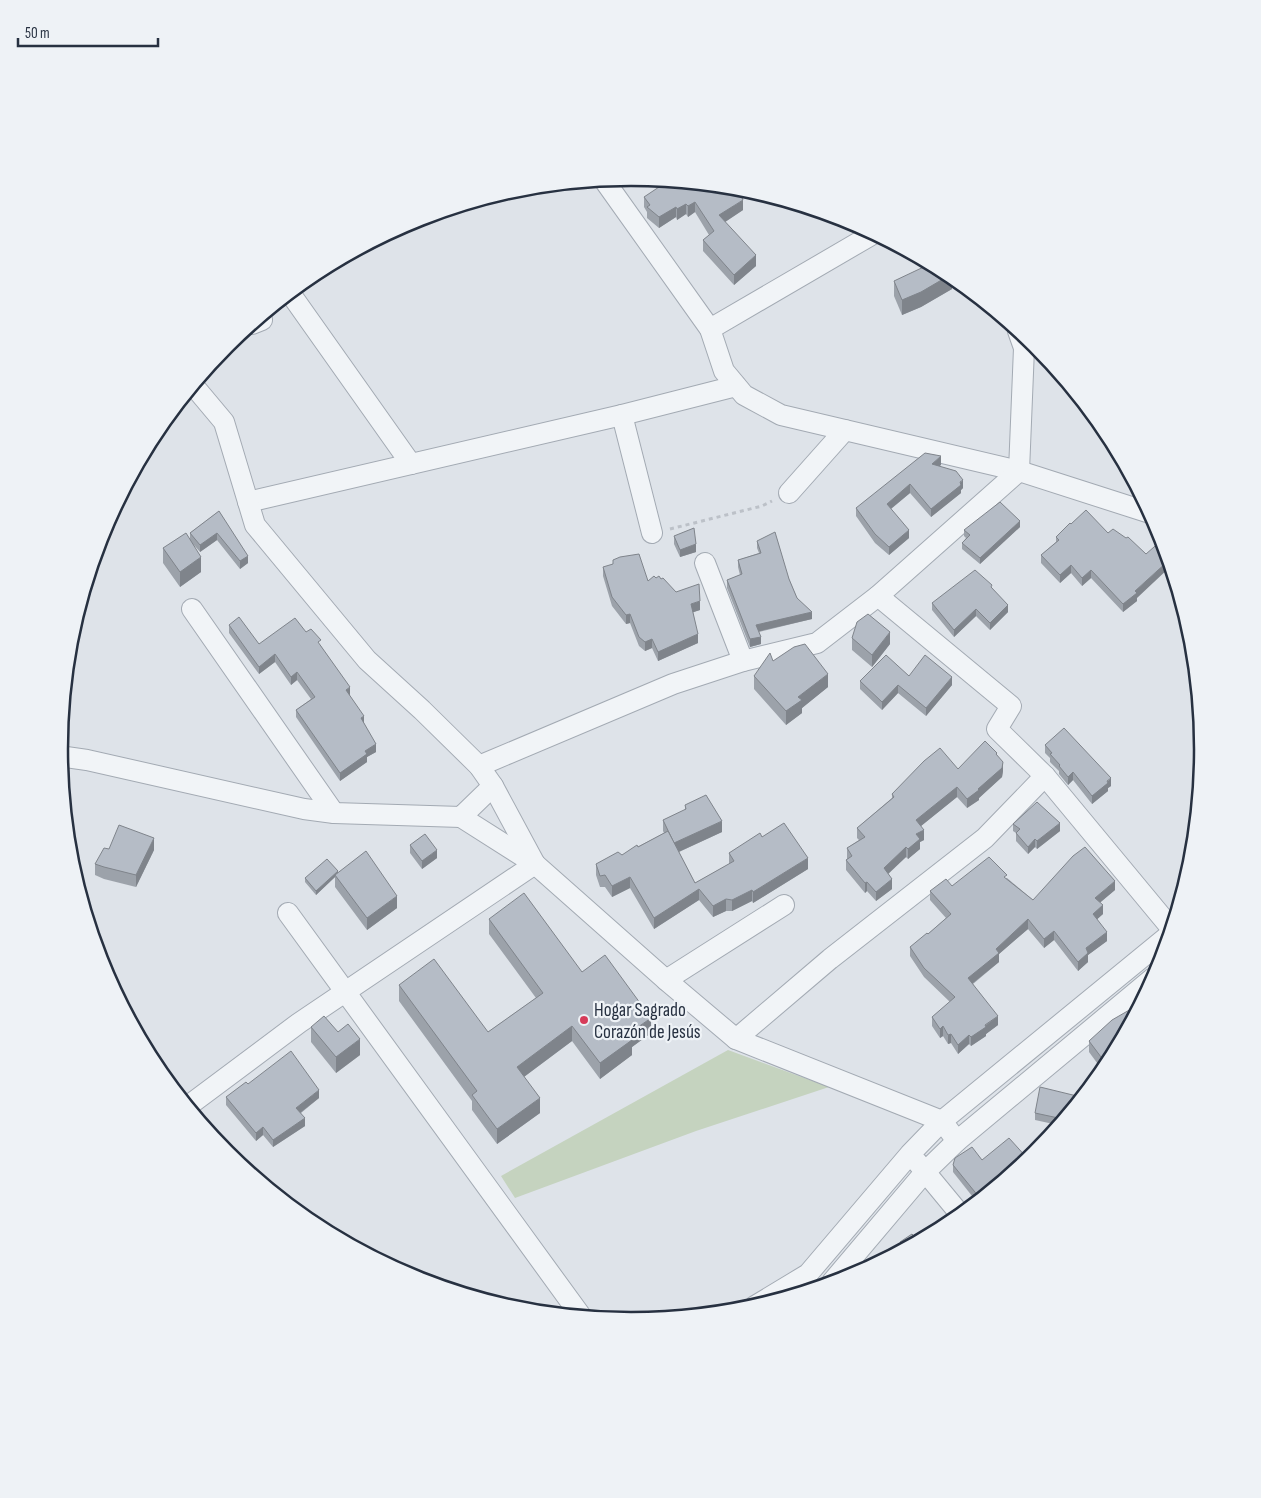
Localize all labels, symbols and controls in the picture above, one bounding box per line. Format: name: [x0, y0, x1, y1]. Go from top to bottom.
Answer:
scale bar: [18, 15, 158, 47]
text: 50 m: [25, 24, 50, 43]
place label: Hogar Sagrado Corazón de Jesús: [594, 999, 701, 1044]
marker: Hogar Sagrado Corazón de Jesús: [578, 1014, 590, 1026]

